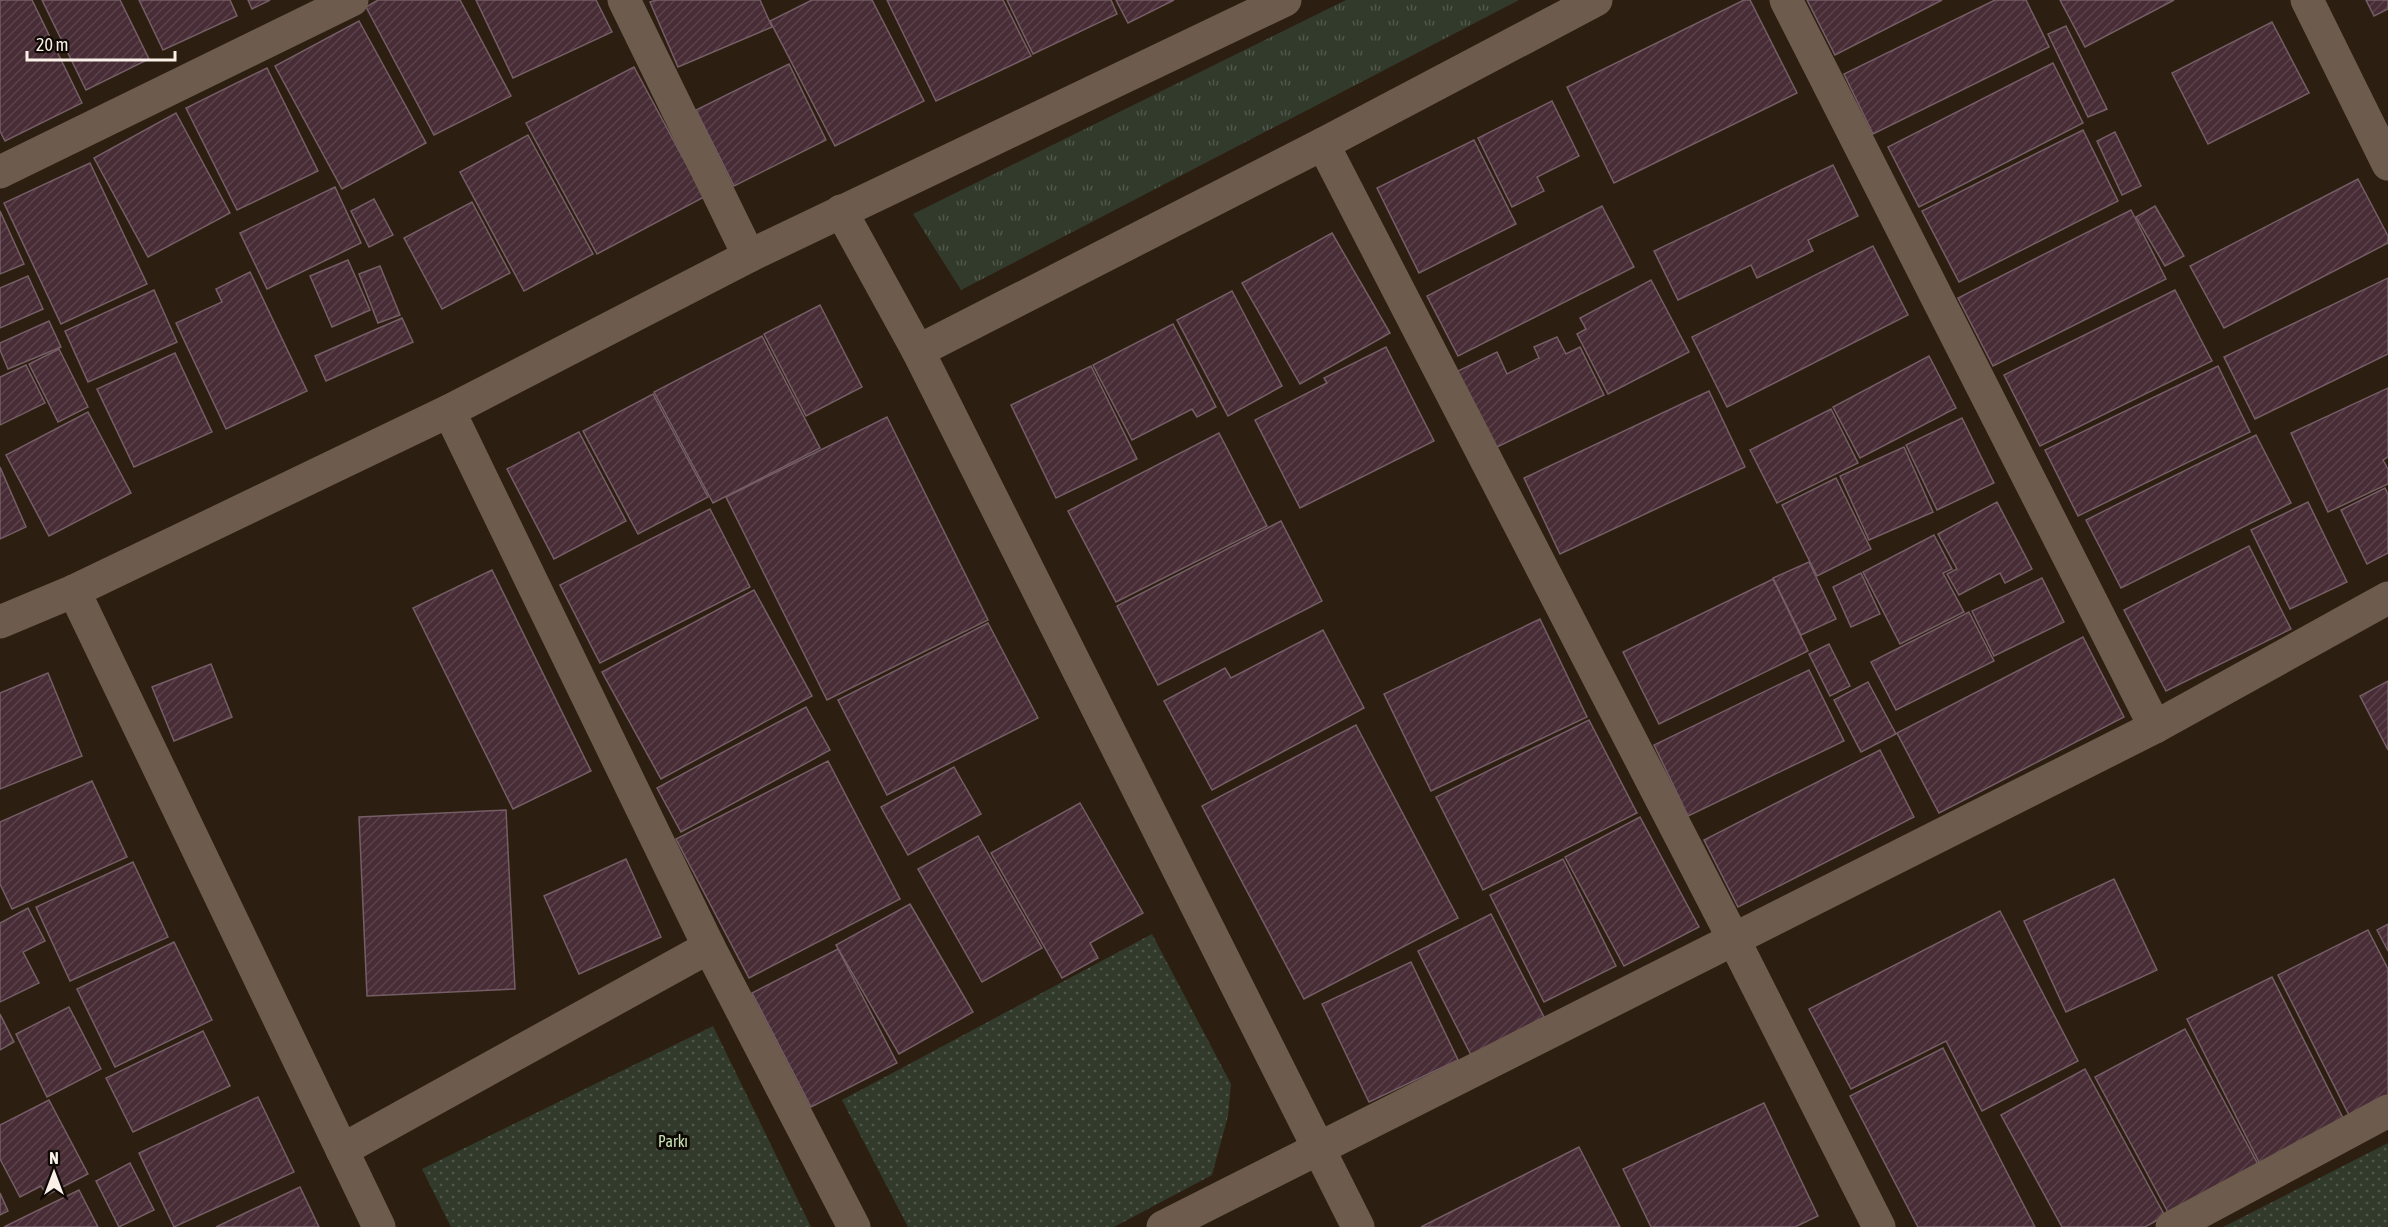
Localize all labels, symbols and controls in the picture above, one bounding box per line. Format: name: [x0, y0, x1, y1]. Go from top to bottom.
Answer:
scale bar: [27, 24, 176, 62]
text: 20 m: [36, 34, 68, 55]
park label: Parkı: [658, 1132, 688, 1150]
north arrow: [24, 1143, 84, 1203]
text: N: [49, 1149, 59, 1167]

